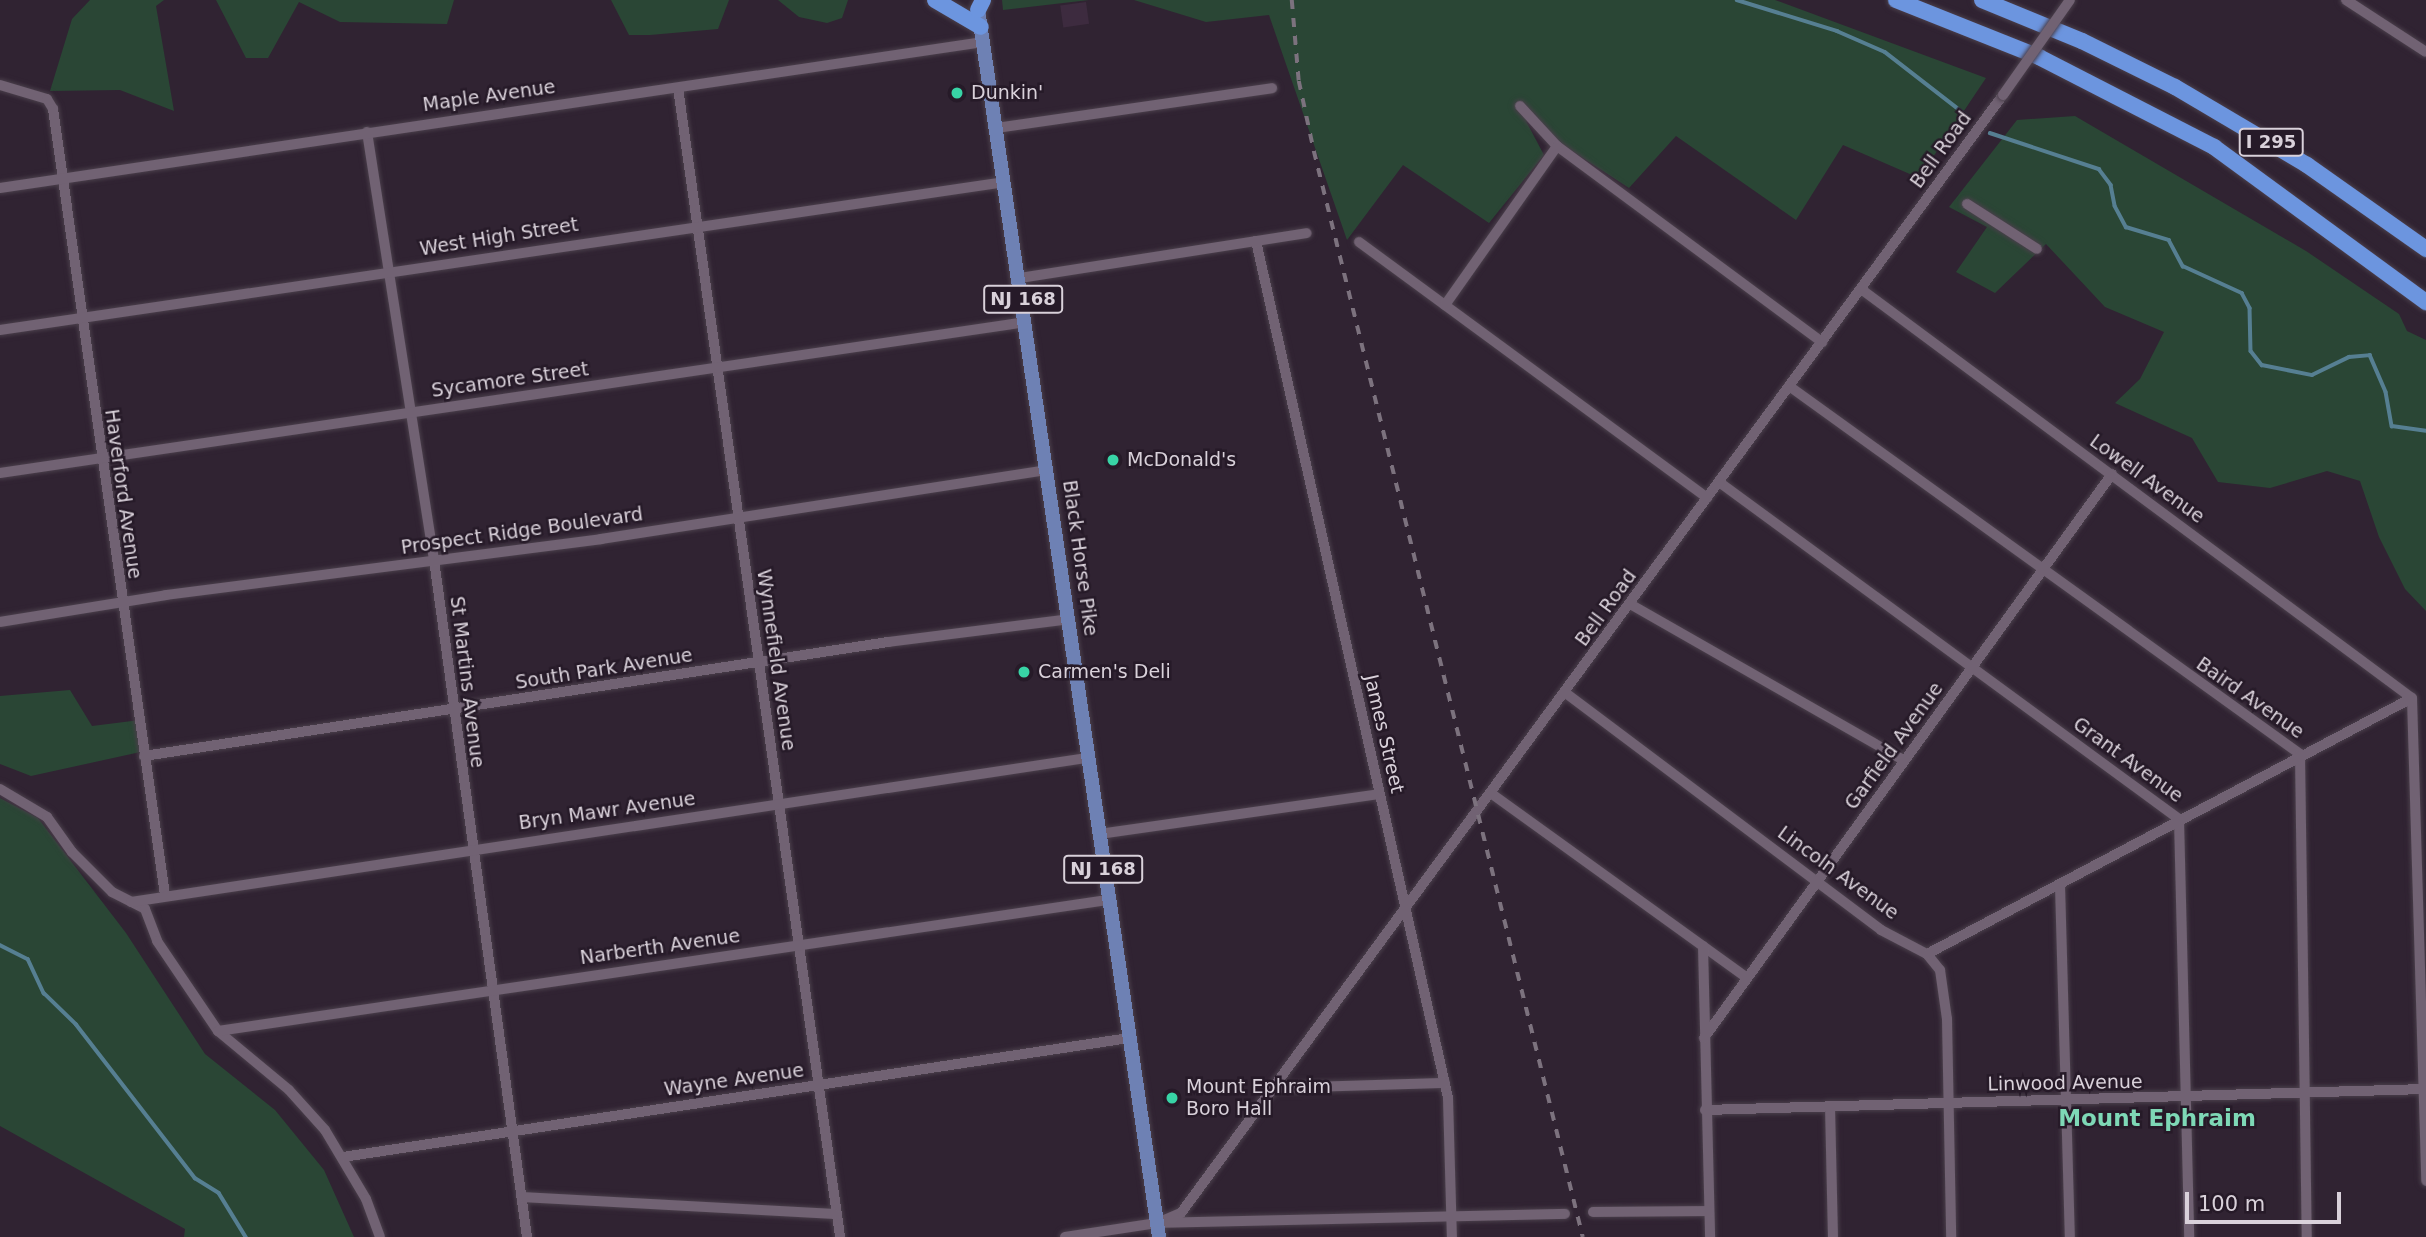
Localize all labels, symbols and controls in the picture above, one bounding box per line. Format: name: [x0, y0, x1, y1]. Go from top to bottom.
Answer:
street label: Maple Avenue: [421, 75, 557, 117]
place label: Dunkin': [971, 82, 1043, 104]
marker: Dunkin': [949, 85, 965, 101]
street label: Bell Road: [1906, 107, 1976, 193]
road number: I 295: [2238, 127, 2304, 156]
street label: West High Street: [418, 213, 580, 261]
road number: NJ 168: [983, 284, 1063, 314]
street label: Sycamore Street: [430, 358, 590, 402]
street label: Haverford Avenue: [100, 408, 146, 580]
street label: Lowell Avenue: [2085, 430, 2209, 528]
place label: McDonald's: [1127, 449, 1236, 471]
marker: McDonald's: [1105, 452, 1121, 468]
street label: Black Horse Pike: [1058, 479, 1102, 637]
street label: Prospect Ridge Boulevard: [400, 503, 644, 559]
street label: Bell Road: [1571, 565, 1641, 651]
street label: Wynnefield Avenue: [752, 568, 800, 752]
street label: St Martins Avenue: [445, 595, 489, 769]
street label: South Park Avenue: [514, 644, 694, 694]
street label: Baird Avenue: [2192, 652, 2308, 744]
place label: Carmen's Deli: [1038, 661, 1171, 683]
marker: Carmen's Deli: [1016, 664, 1032, 680]
street label: James Street: [1359, 672, 1409, 796]
street label: Garfield Avenue: [1840, 678, 1948, 814]
street label: Grant Avenue: [2069, 712, 2187, 808]
street label: Bryn Mawr Avenue: [517, 787, 697, 835]
street label: Lincoln Avenue: [1773, 821, 1903, 925]
road number: NJ 168: [1063, 854, 1143, 884]
street label: Narberth Avenue: [579, 924, 741, 970]
street label: Wayne Avenue: [663, 1059, 805, 1101]
street label: Linwood Avenue: [1987, 1070, 2143, 1096]
place label: Mount Ephraim Boro Hall: [1186, 1076, 1331, 1120]
marker: Mount Ephraim Boro Hall: [1164, 1090, 1180, 1106]
district label: Mount Ephraim: [2058, 1104, 2256, 1132]
scale bar: [2188, 1178, 2344, 1222]
text: 100 m: [2198, 1192, 2265, 1216]

